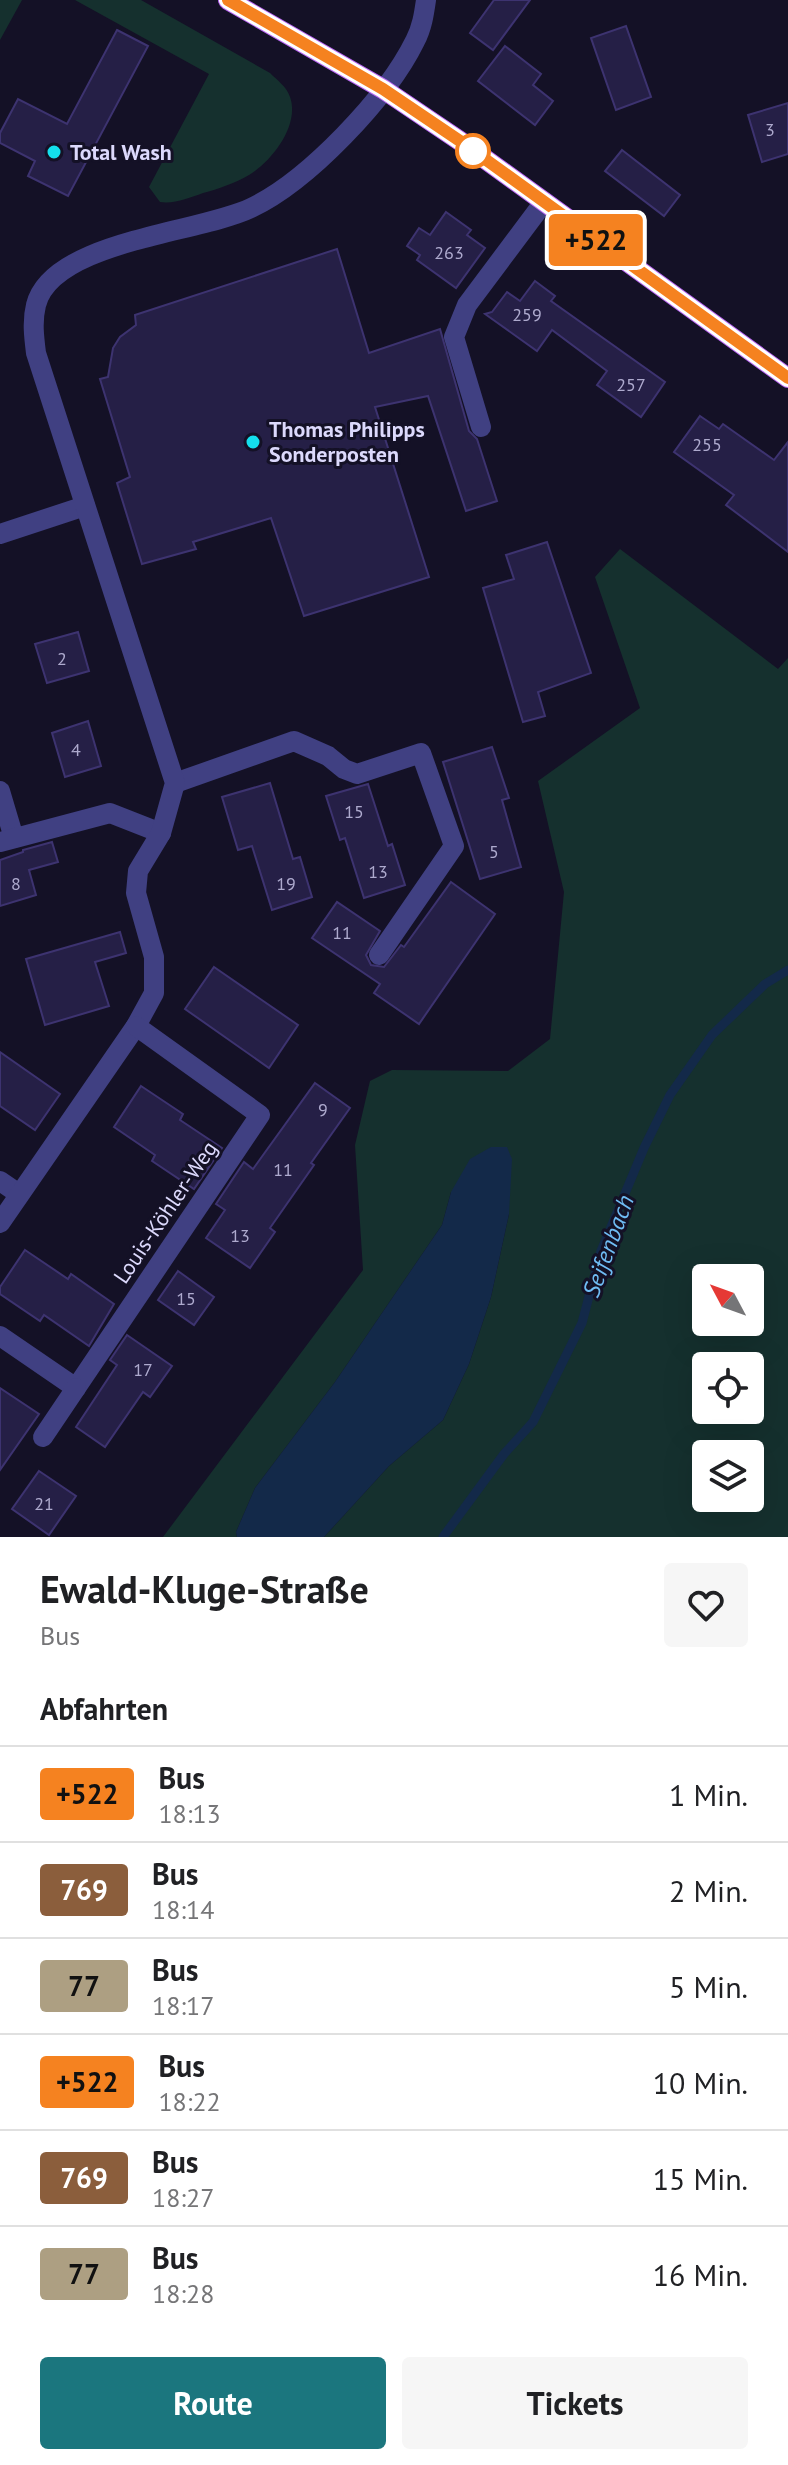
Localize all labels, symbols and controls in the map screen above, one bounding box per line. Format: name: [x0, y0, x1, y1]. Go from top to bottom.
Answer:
house number: 3: [765, 118, 775, 141]
unlabelled marker: [456, 134, 490, 168]
place label: Total Wash: [70, 138, 172, 166]
marker: Total Wash: [45, 143, 63, 161]
line badge: +522: [540, 214, 652, 266]
text: +522: [565, 221, 627, 258]
house number: 263: [434, 241, 464, 264]
house number: 259: [512, 303, 542, 326]
house number: 257: [616, 373, 646, 396]
place label: Thomas Philipps Sonderposten: [269, 415, 425, 468]
marker: Thomas Philipps Sonderposten: [244, 433, 262, 451]
house number: 255: [692, 433, 722, 456]
house number: 2: [57, 647, 67, 670]
house number: 4: [71, 738, 81, 761]
house number: 15: [344, 800, 364, 823]
house number: 5: [489, 840, 499, 863]
house number: 13: [368, 860, 388, 883]
house number: 8: [11, 872, 21, 895]
house number: 19: [276, 872, 296, 895]
house number: 11: [332, 921, 352, 944]
house number: 9: [318, 1098, 328, 1121]
street label: Louis-Köhler-Weg: [107, 1135, 223, 1289]
house number: 11: [273, 1158, 293, 1181]
water label: Seifenbach: [575, 1191, 641, 1301]
house number: 13: [230, 1224, 250, 1247]
north arrow: [692, 1264, 764, 1336]
map controls: [692, 1264, 764, 1512]
house number: 15: [176, 1287, 196, 1310]
button: locate: [692, 1352, 764, 1424]
house number: 17: [133, 1358, 153, 1381]
button: layers: [692, 1440, 764, 1512]
house number: 21: [34, 1492, 54, 1515]
button: heart: [664, 1563, 748, 1647]
text: Ewald-Kluge-Straße: [40, 1564, 369, 1613]
text: Bus: [40, 1619, 80, 1652]
text: Abfahrten: [40, 1689, 168, 1728]
text: Bus: [158, 1758, 205, 1797]
text: +522: [56, 1775, 118, 1812]
text: 1 Min.: [669, 1775, 748, 1814]
text: 18:13: [158, 1797, 221, 1830]
text: Bus: [152, 1854, 199, 1893]
text: 769: [60, 1871, 108, 1908]
text: 2 Min.: [669, 1871, 748, 1910]
text: 18:14: [152, 1893, 214, 1926]
text: Bus: [152, 1950, 199, 1989]
text: 77: [68, 1967, 100, 2004]
text: 5 Min.: [669, 1967, 748, 2006]
text: 18:17: [152, 1989, 214, 2022]
text: Bus: [158, 2046, 205, 2085]
text: +522: [56, 2063, 118, 2100]
text: 10 Min.: [653, 2063, 748, 2102]
text: 18:22: [158, 2085, 221, 2118]
text: Bus: [152, 2142, 199, 2181]
text: 769: [60, 2159, 108, 2196]
text: 15 Min.: [653, 2159, 748, 2198]
text: 18:27: [152, 2181, 214, 2214]
text: Bus: [152, 2238, 199, 2277]
text: 77: [68, 2255, 100, 2292]
text: 16 Min.: [653, 2255, 748, 2294]
text: 18:28: [152, 2277, 214, 2310]
button: Route: [40, 2357, 386, 2449]
button: Tickets: [402, 2357, 748, 2449]

